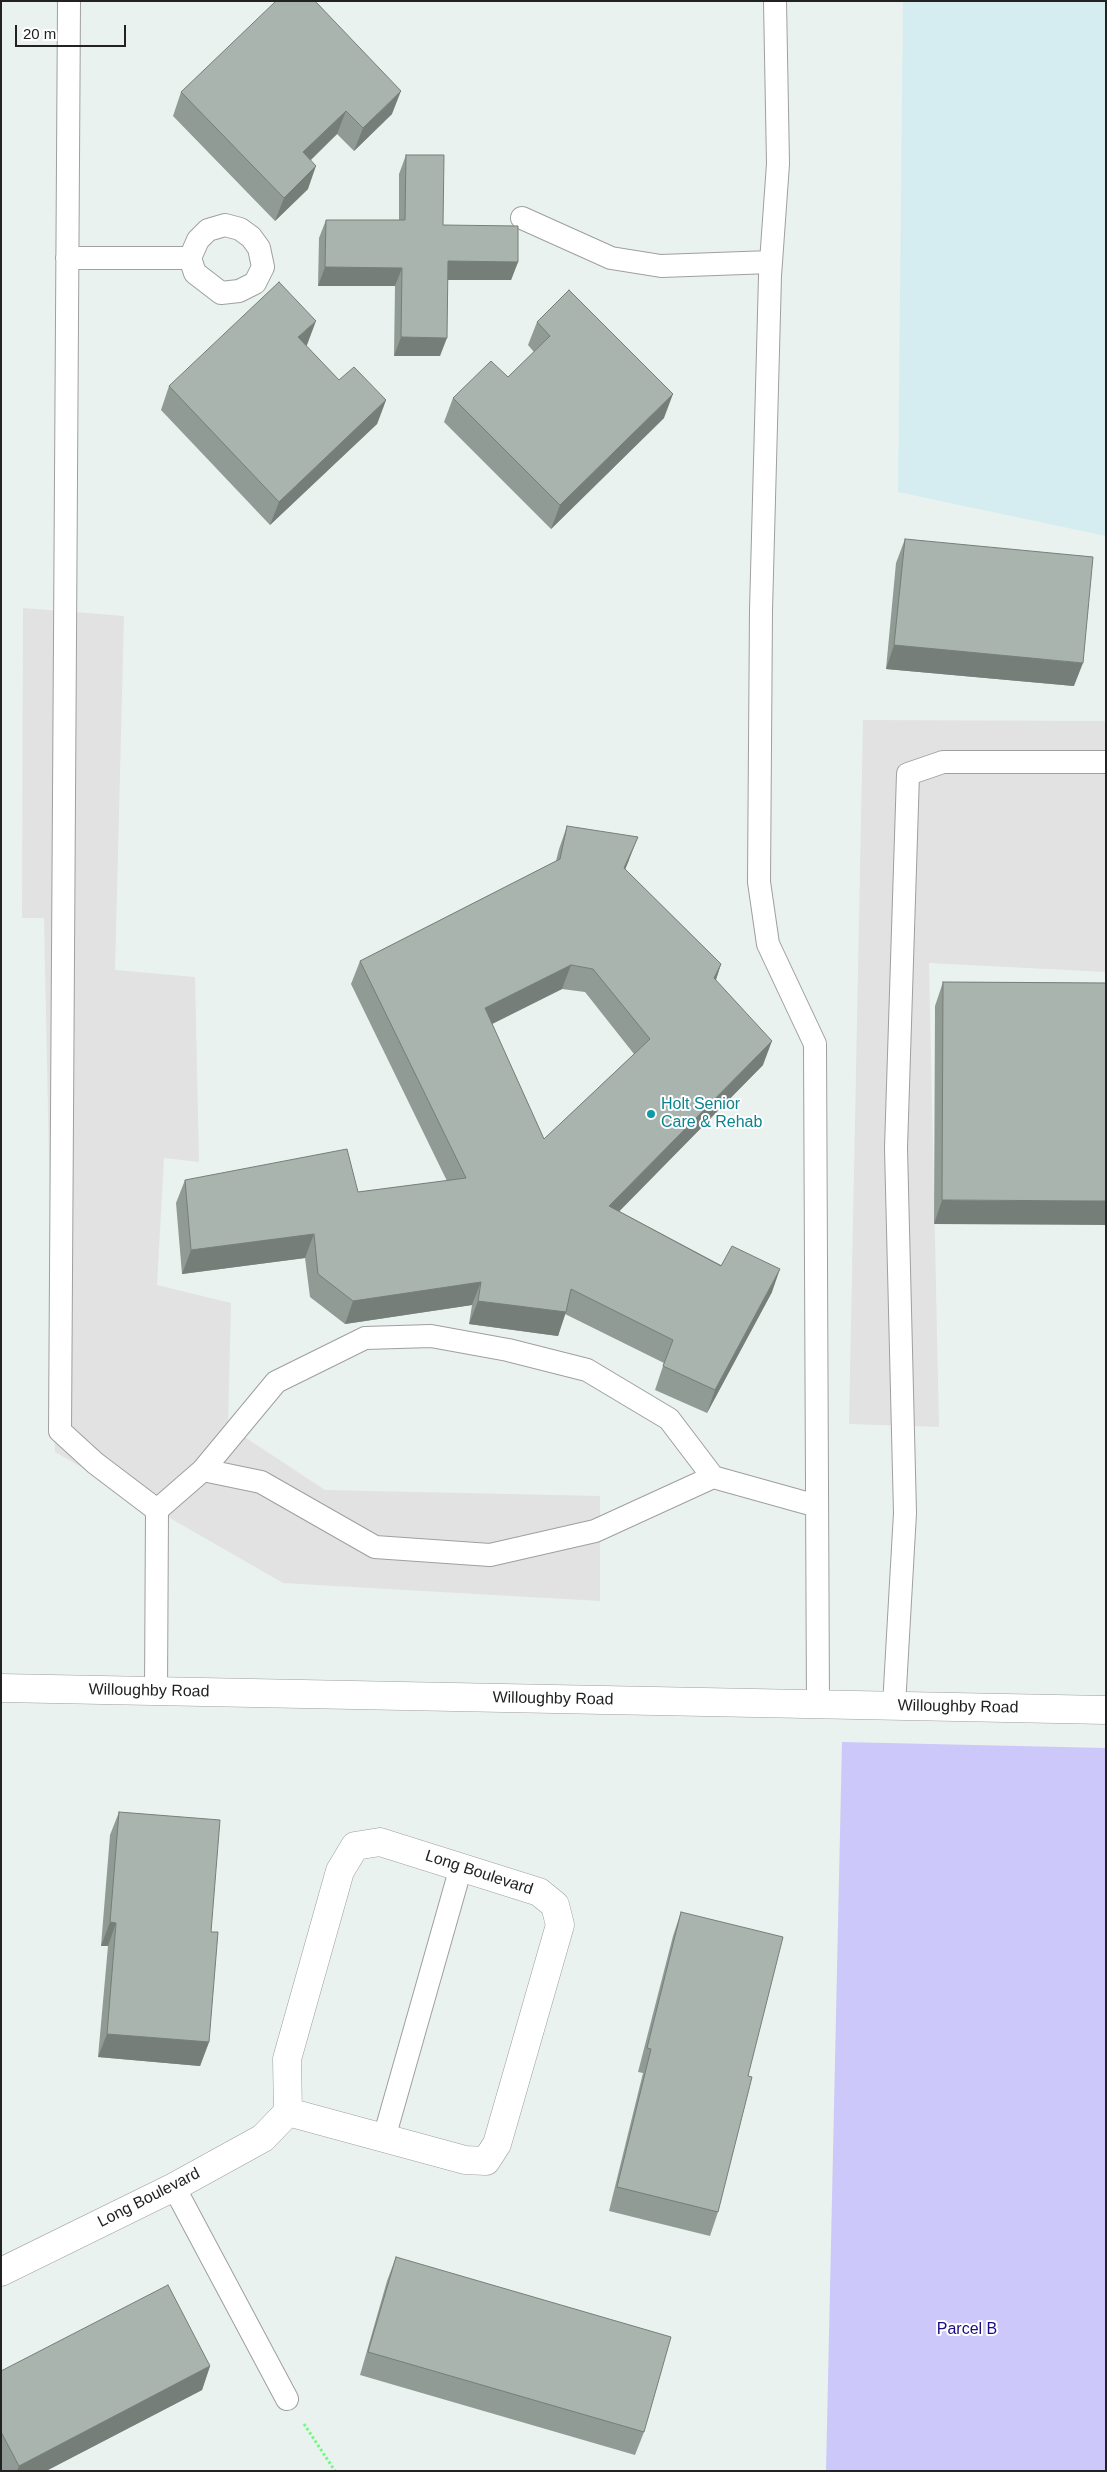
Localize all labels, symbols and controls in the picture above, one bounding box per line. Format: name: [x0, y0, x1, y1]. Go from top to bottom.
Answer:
scale bar: [18, 15, 129, 47]
text: 20 m: [23, 25, 56, 42]
place label: Holt Senior Care & Rehab: [661, 1095, 762, 1133]
marker: Holt Senior Care & Rehab: [645, 1108, 657, 1120]
street label: Willoughby Road: [88, 1680, 210, 1702]
street label: Willoughby Road: [492, 1688, 614, 1710]
street label: Willoughby Road: [897, 1696, 1019, 1718]
street label: Long Boulevard: [423, 1847, 535, 1899]
street label: Long Boulevard: [95, 2164, 203, 2232]
park label: Parcel B: [937, 2320, 997, 2340]

